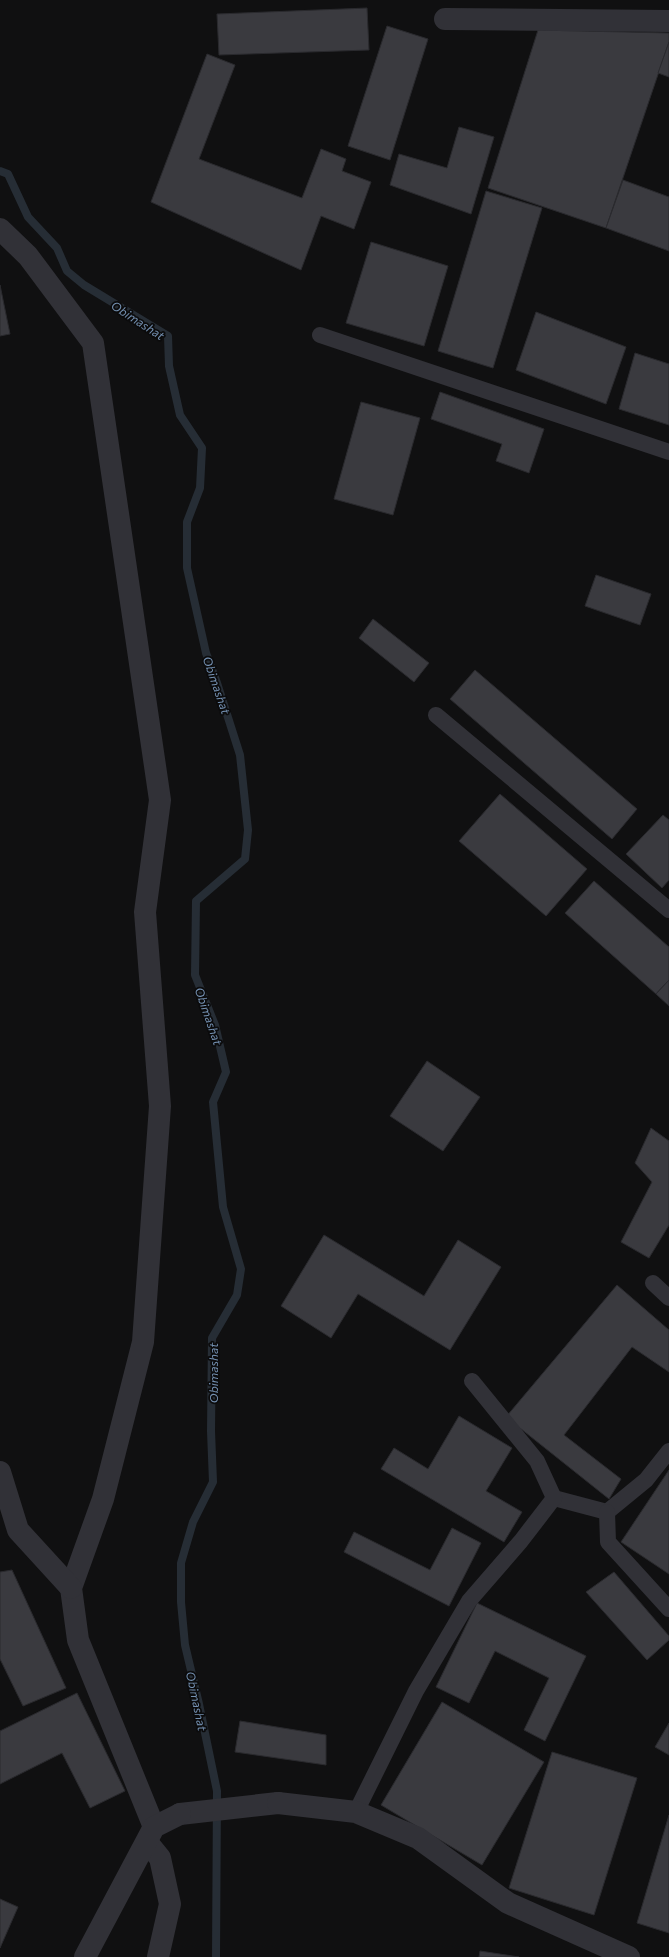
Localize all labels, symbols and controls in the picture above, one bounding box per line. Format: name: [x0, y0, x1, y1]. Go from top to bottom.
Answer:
water label: Obimashat: [109, 298, 168, 343]
water label: Obimashat: [201, 654, 234, 717]
water label: Obimashat: [193, 985, 226, 1048]
water label: Obimashat: [206, 1342, 220, 1403]
water label: Obimashat: [184, 1670, 210, 1733]

